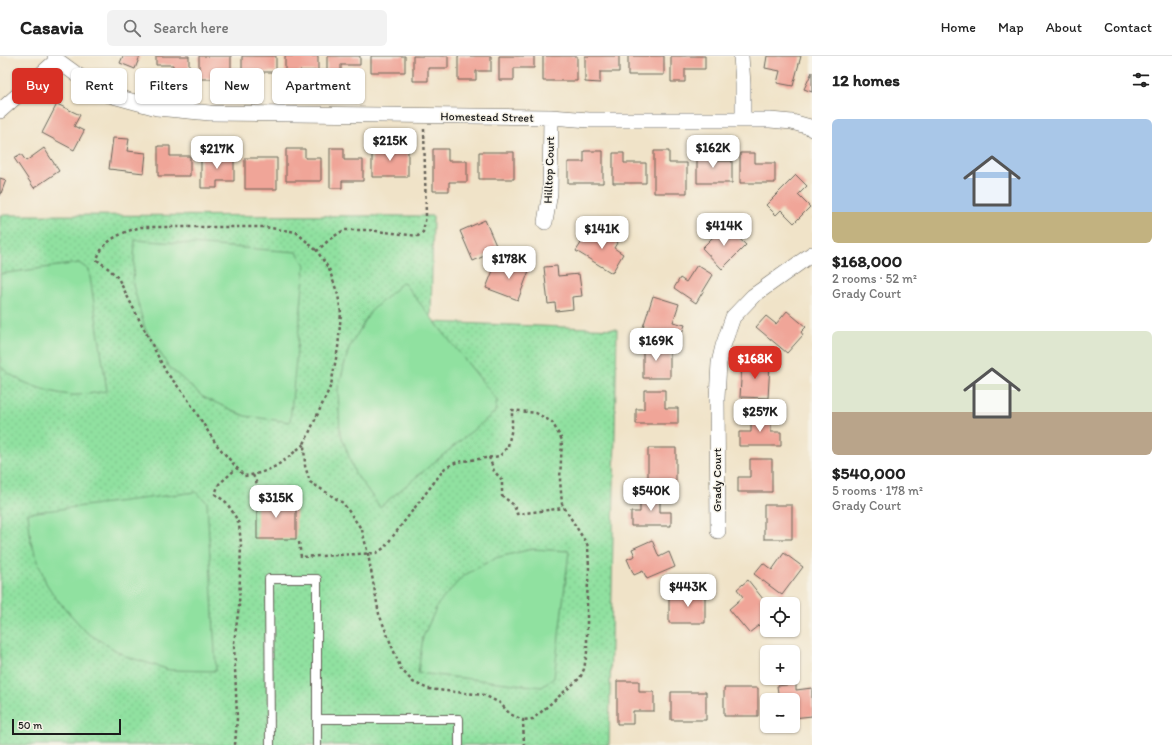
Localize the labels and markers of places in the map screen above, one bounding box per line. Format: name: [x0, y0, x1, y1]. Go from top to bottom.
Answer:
pin: $215K: [362, 128, 418, 162]
pin: $162K: [685, 135, 741, 169]
pin: $217K: [189, 136, 245, 170]
pin: $414K: [696, 213, 752, 247]
pin: $141K: [574, 216, 630, 250]
pin: $178K: [481, 246, 537, 280]
pin: $169K: [628, 328, 684, 362]
pin: $168K: [727, 346, 783, 380]
pin: $257K: [732, 399, 788, 433]
pin: $540K: [623, 478, 679, 512]
pin: $315K: [248, 485, 304, 519]
pin: $443K: [660, 574, 716, 608]

